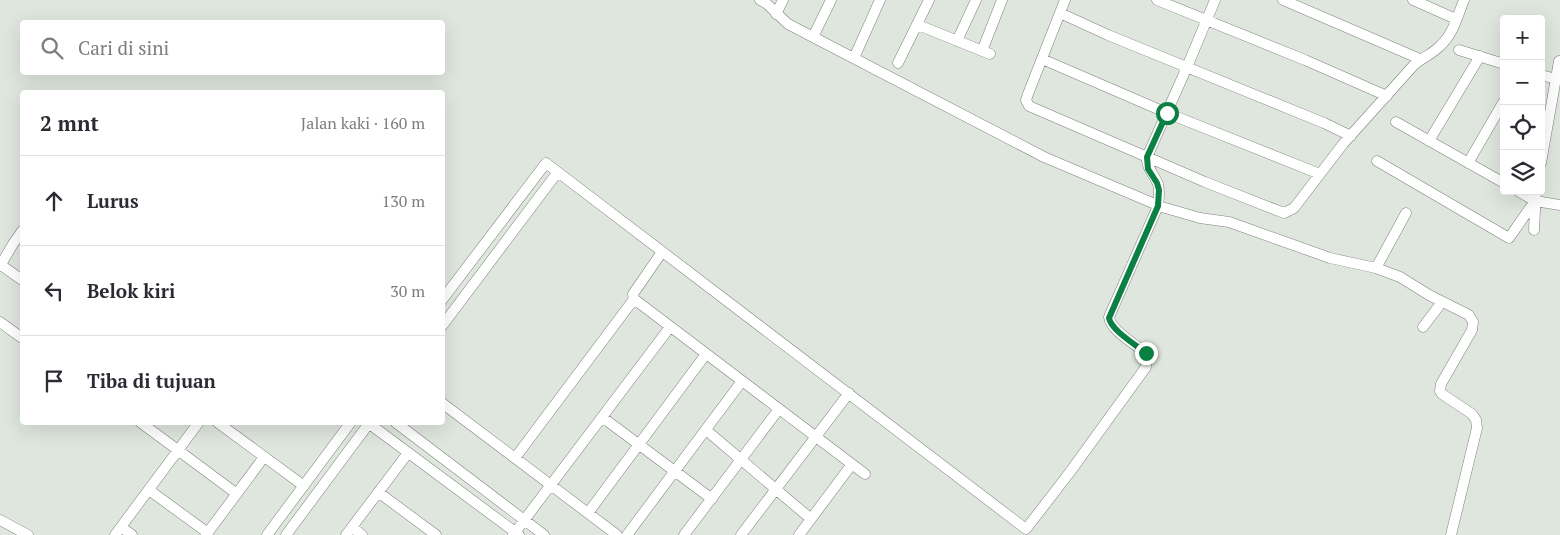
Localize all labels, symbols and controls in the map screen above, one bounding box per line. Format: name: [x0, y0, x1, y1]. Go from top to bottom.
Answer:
map controls: [1500, 15, 1545, 195]
button: +: [1500, 15, 1545, 60]
search box: [20, 20, 445, 75]
icon: search: [38, 34, 66, 62]
text: Cari di sini: [78, 35, 169, 60]
button: −: [1500, 60, 1545, 105]
route start: [1156, 102, 1179, 125]
button: locate: [1500, 105, 1545, 150]
text: 2 mnt: [40, 109, 99, 137]
text: Jalan kaki · 160 m: [301, 112, 425, 134]
button: layers: [1500, 150, 1545, 195]
icon: ahead: [40, 187, 68, 215]
text: Lurus: [87, 188, 139, 213]
text: 130 m: [382, 190, 425, 212]
icon: left: [40, 277, 68, 305]
text: Belok kiri: [87, 278, 175, 303]
text: 30 m: [390, 280, 425, 302]
route end: [1135, 342, 1158, 365]
icon: arrive: [40, 367, 68, 395]
text: Tiba di tujuan: [87, 368, 216, 393]

